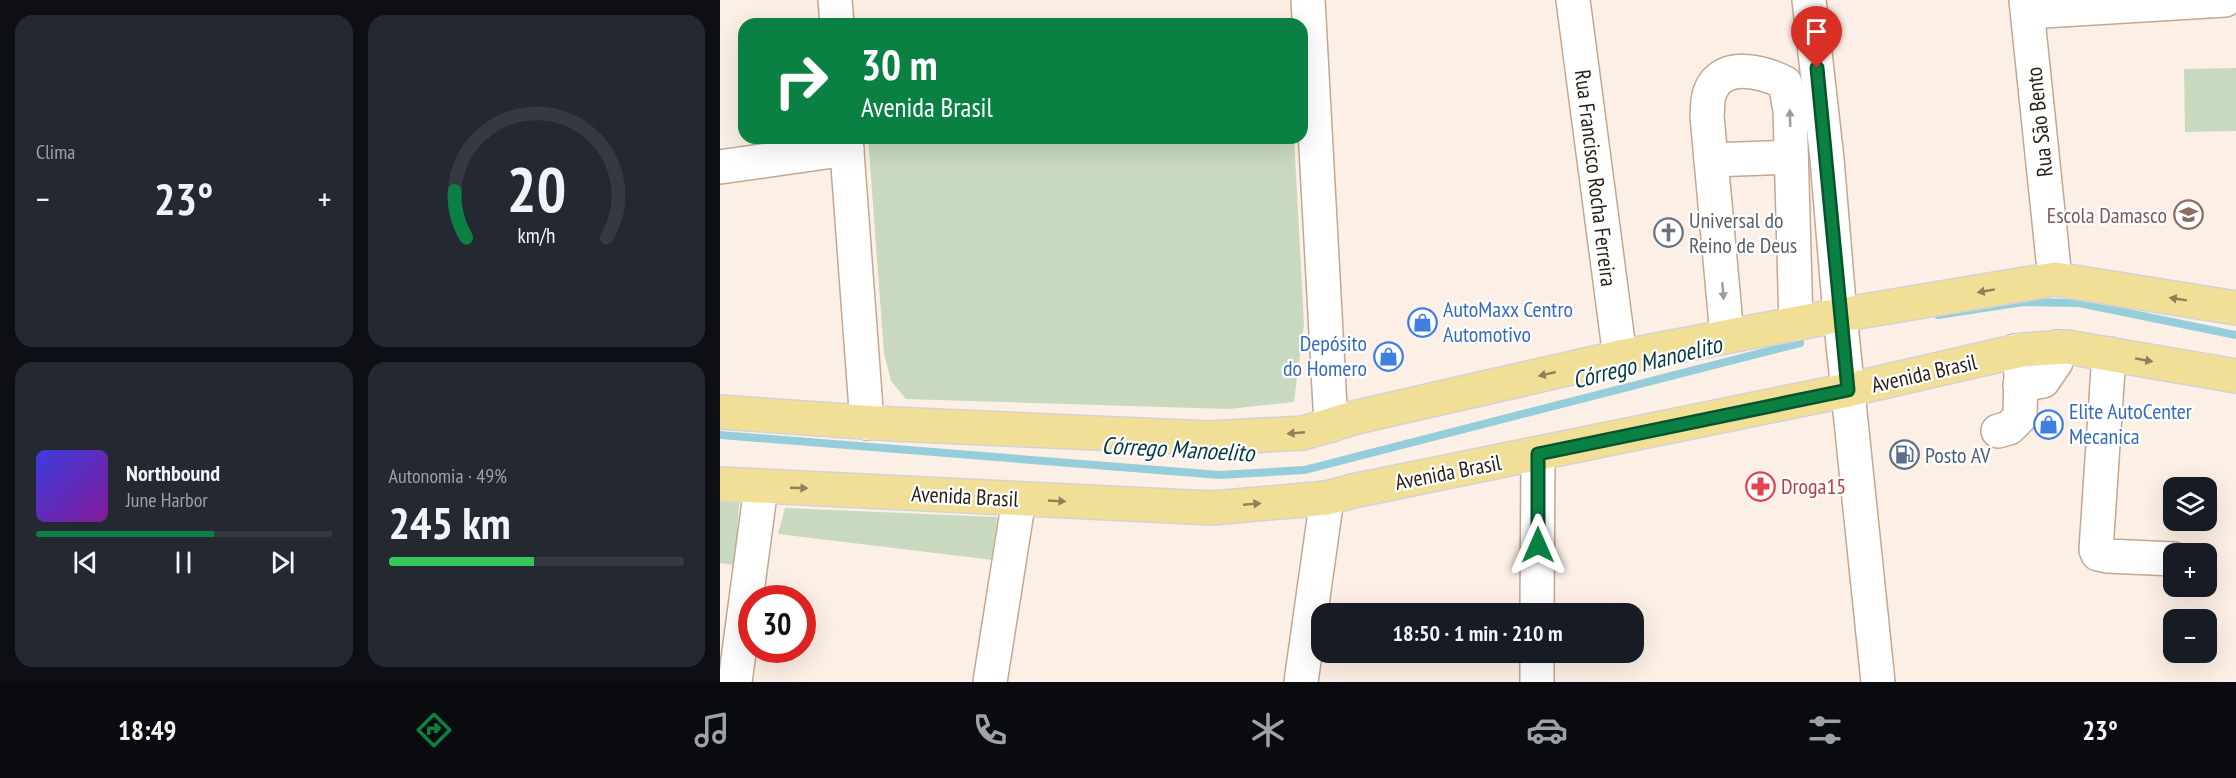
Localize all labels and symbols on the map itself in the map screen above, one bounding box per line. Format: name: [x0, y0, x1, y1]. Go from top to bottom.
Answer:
pin: [1791, 6, 1842, 68]
street label: Rua São Bento: [2019, 66, 2059, 178]
street label: Rua Francisco Rocha Ferreira: [1569, 68, 1623, 288]
one-way arrow: [1785, 109, 1794, 128]
school or university icon: Escola Damasco: [2172, 199, 2204, 231]
place label: Escola Damasco: [2047, 201, 2167, 229]
place label: Universal do Reino de Deus: [1689, 206, 1797, 259]
church icon: Universal do Reino de Deus: [1652, 217, 1684, 249]
one-way arrow: [1718, 281, 1728, 300]
one-way arrow: [1976, 286, 1995, 295]
one-way arrow: [2169, 294, 2188, 303]
place label: AutoMaxx Centro Automotivo: [1443, 295, 1573, 348]
shop icon: AutoMaxx Centro Automotivo: [1406, 306, 1438, 338]
water label: Córrego Manoelito: [1569, 328, 1726, 396]
place label: Depósito do Homero: [1283, 329, 1367, 382]
shop icon: Depósito do Homero: [1372, 340, 1404, 372]
street label: Avenida Brasil: [1869, 347, 1980, 399]
one-way arrow: [2134, 356, 2153, 365]
one-way arrow: [1537, 369, 1556, 379]
place label: Elite AutoCenter Mecanica: [2069, 397, 2192, 450]
shop icon: Elite AutoCenter Mecanica: [2032, 408, 2064, 440]
one-way arrow: [1286, 428, 1305, 438]
water label: Córrego Manoelito: [1101, 430, 1257, 469]
fuel station icon: Posto AV: [1888, 439, 1920, 471]
place label: Posto AV: [1925, 441, 1991, 469]
street label: Avenida Brasil: [1393, 448, 1504, 496]
pharmacy icon: Droga15: [1744, 470, 1776, 502]
place label: Droga15: [1781, 472, 1846, 500]
street label: Avenida Brasil: [911, 479, 1020, 513]
one-way arrow: [790, 483, 809, 492]
one-way arrow: [1048, 496, 1067, 505]
one-way arrow: [1242, 499, 1261, 509]
position arrow: [1506, 513, 1570, 577]
speed limit sign: 30: [738, 585, 816, 663]

